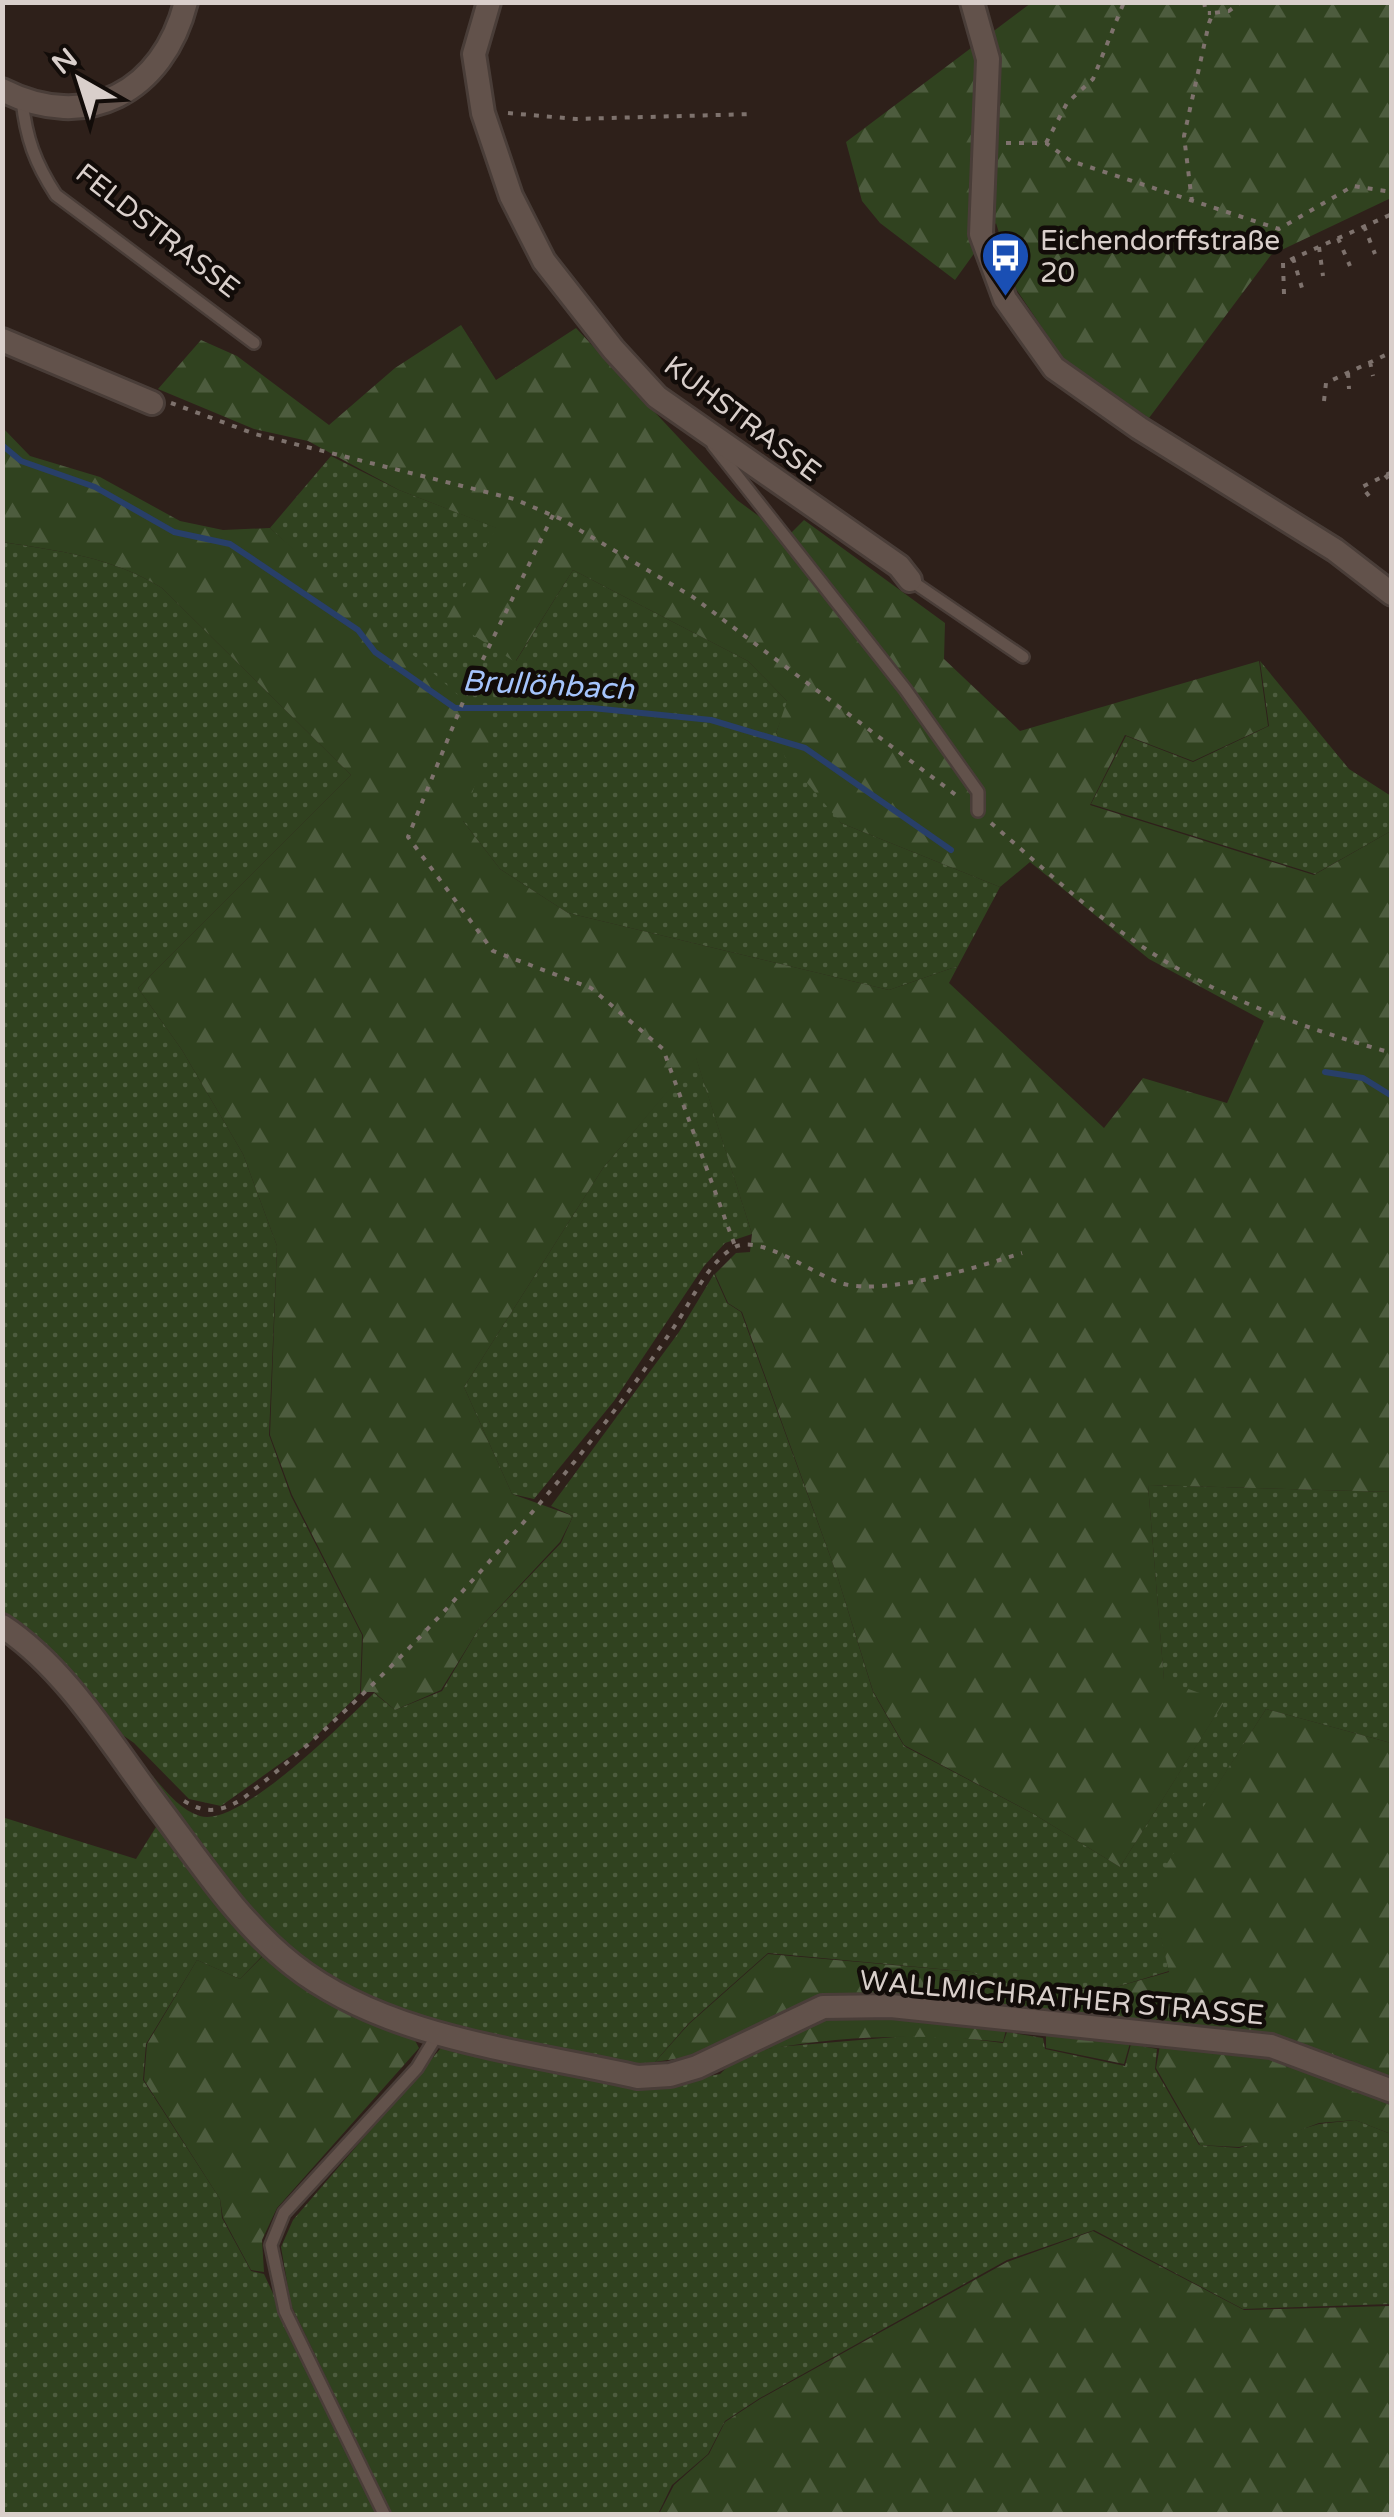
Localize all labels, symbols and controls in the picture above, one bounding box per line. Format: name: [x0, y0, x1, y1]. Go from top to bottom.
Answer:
north arrow: [30, 30, 130, 130]
text: N: [45, 41, 84, 82]
street label: FELDSTRASSE: [69, 156, 246, 305]
place label: Eichendorffstraße 20: [1040, 224, 1280, 290]
bus stop icon: Eichendorffstraße 20: [979, 230, 1031, 298]
street label: KUHSTRASSE: [657, 349, 828, 489]
water label: Brullöhbach: [461, 663, 635, 709]
street label: WALLMICHRATHER STRASSE: [858, 1963, 1266, 2033]

